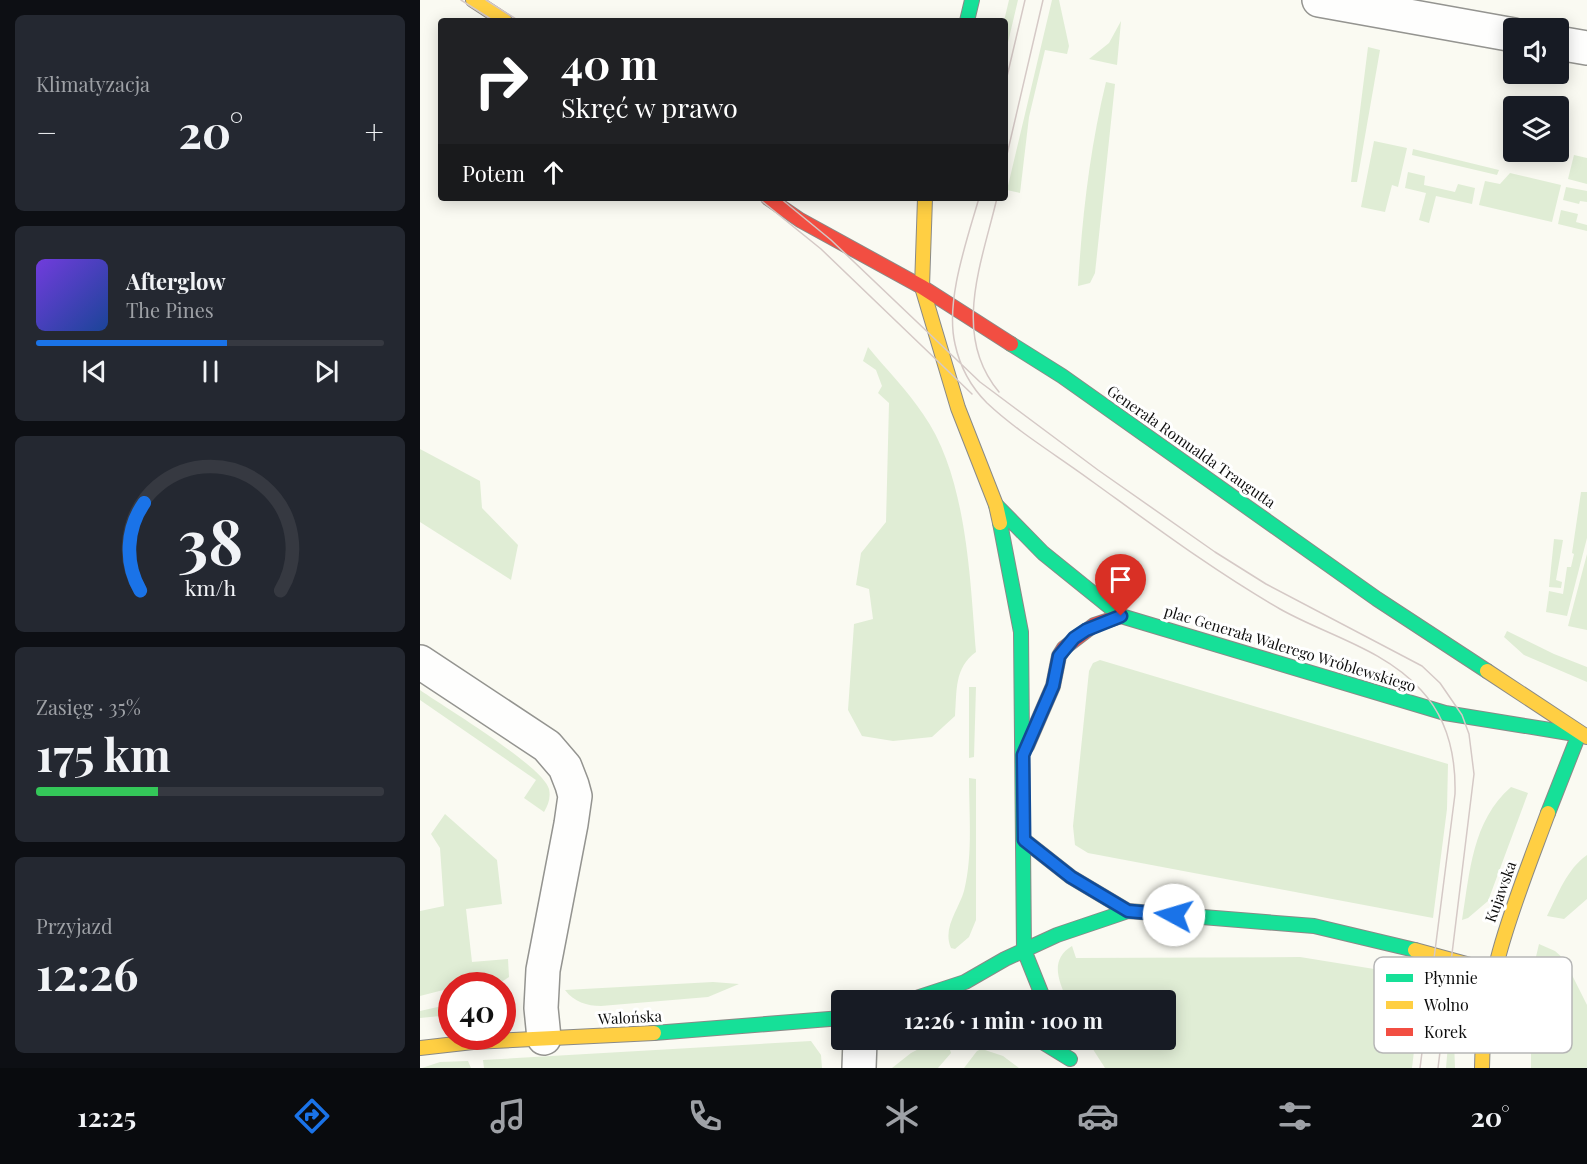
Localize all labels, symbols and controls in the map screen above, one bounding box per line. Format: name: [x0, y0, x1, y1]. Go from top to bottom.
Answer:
map controls: [1503, 18, 1569, 162]
button: sound: [1503, 18, 1569, 84]
text: 40 m: [561, 35, 658, 91]
icon: right: [462, 42, 540, 120]
text: Klimatyzacja: [36, 70, 150, 97]
text: Skręć w prawo: [561, 89, 738, 125]
button: layers: [1503, 96, 1569, 162]
text: 20°: [179, 100, 243, 160]
text: −: [36, 109, 57, 153]
text: +: [365, 109, 384, 153]
icon: ahead: [537, 156, 570, 189]
text: Potem: [462, 158, 525, 188]
text: Afterglow: [126, 266, 226, 296]
text: The Pines: [126, 296, 214, 323]
icon: previous: [78, 355, 111, 388]
icon: pause: [194, 355, 227, 388]
icon: next: [310, 355, 343, 388]
street label: Generała Romualda Traugutta: [1103, 380, 1280, 512]
text: 38: [177, 497, 243, 581]
pin: [1095, 554, 1146, 616]
icon: arrive: [1104, 563, 1137, 596]
text: km/h: [184, 573, 236, 601]
street label: plac Generała Walerego Wróblewskiego: [1162, 600, 1419, 696]
text: Zasięg · 35%: [36, 693, 141, 720]
text: 175 km: [36, 723, 171, 783]
street label: Kujawska: [1480, 858, 1521, 925]
position arrow: [1142, 883, 1206, 947]
text: Przyjazd: [36, 912, 113, 939]
text: 12:26: [36, 942, 139, 1002]
legend: [1374, 957, 1572, 1053]
text: Płynnie: [1424, 967, 1478, 988]
speed limit sign: 40: [438, 972, 516, 1050]
text: Wolno: [1423, 994, 1469, 1015]
street label: Walońska: [597, 1005, 663, 1029]
text: 12:26 · 1 min · 100 m: [904, 1005, 1103, 1035]
text: Korek: [1424, 1021, 1467, 1042]
icon: directions: [291, 1095, 333, 1137]
icon: music: [487, 1095, 529, 1137]
icon: phone: [684, 1095, 726, 1137]
icon: climate: [881, 1095, 923, 1137]
icon: car: [1077, 1095, 1119, 1137]
icon: filters: [1274, 1095, 1316, 1137]
text: 12:25: [77, 1098, 136, 1134]
text: 20°: [1471, 1098, 1510, 1134]

